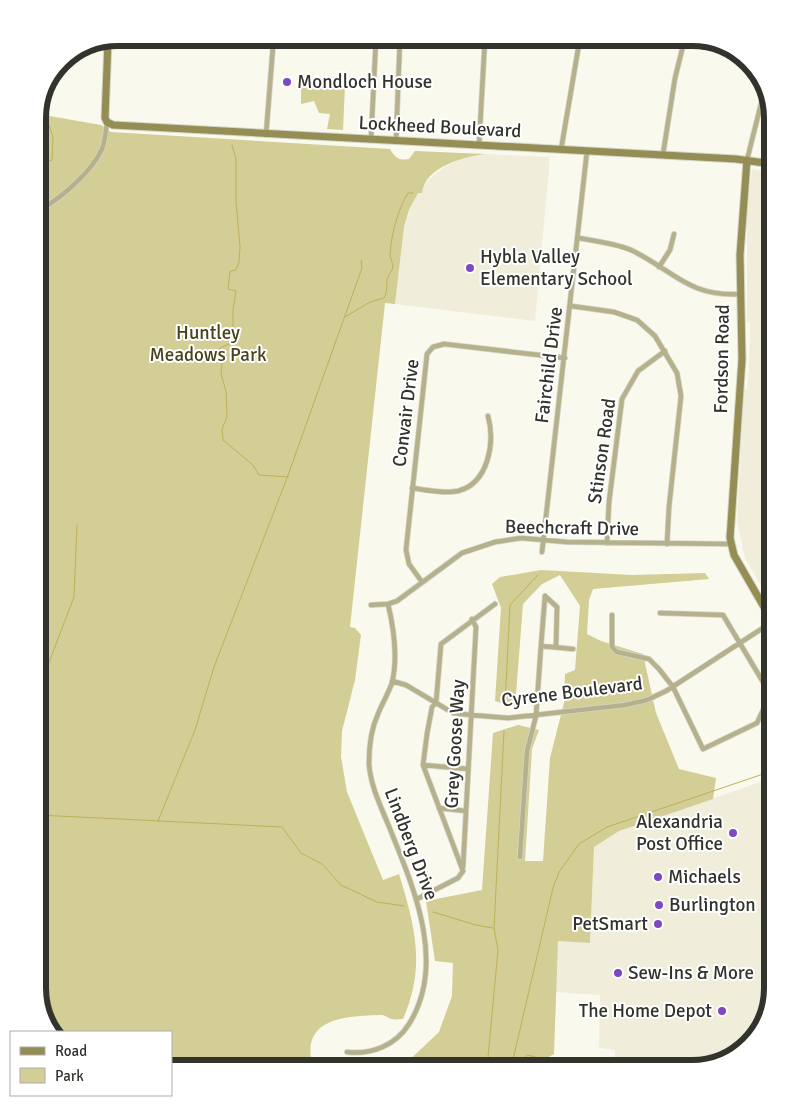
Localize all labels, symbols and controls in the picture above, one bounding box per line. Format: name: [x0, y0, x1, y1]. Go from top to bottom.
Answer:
place label: Mondloch House: [297, 70, 432, 94]
marker: Mondloch House: [281, 76, 293, 88]
street label: Lockheed Boulevard: [358, 111, 522, 143]
place label: Hybla Valley Elementary School: [480, 245, 633, 291]
marker: Hybla Valley Elementary School: [464, 262, 476, 274]
street label: Fordson Road: [709, 304, 735, 414]
street label: Fairchild Drive: [530, 305, 568, 425]
park label: Huntley Meadows Park: [150, 321, 267, 367]
street label: Convair Drive: [387, 358, 425, 468]
street label: Stinson Road: [583, 397, 621, 505]
street label: Beechcraft Drive: [505, 515, 639, 541]
street label: Cyrene Boulevard: [500, 671, 644, 713]
street label: Grey Goose Way: [440, 679, 470, 809]
street label: Lindberg Drive: [379, 785, 443, 903]
place label: Alexandria Post Office: [636, 810, 723, 856]
marker: Alexandria Post Office: [727, 827, 739, 839]
place label: Michaels: [668, 865, 741, 889]
marker: Michaels: [652, 871, 664, 883]
place label: Burlington: [669, 893, 756, 917]
marker: Burlington: [653, 899, 665, 911]
place label: PetSmart: [572, 912, 648, 936]
marker: PetSmart: [652, 918, 664, 930]
place label: Sew-Ins & More: [628, 961, 754, 985]
marker: Sew-Ins & More: [612, 967, 624, 979]
place label: The Home Depot: [579, 999, 712, 1023]
marker: The Home Depot: [716, 1005, 728, 1017]
legend: [10, 1031, 172, 1096]
text: Road: [55, 1042, 87, 1060]
text: Park: [55, 1067, 84, 1085]

